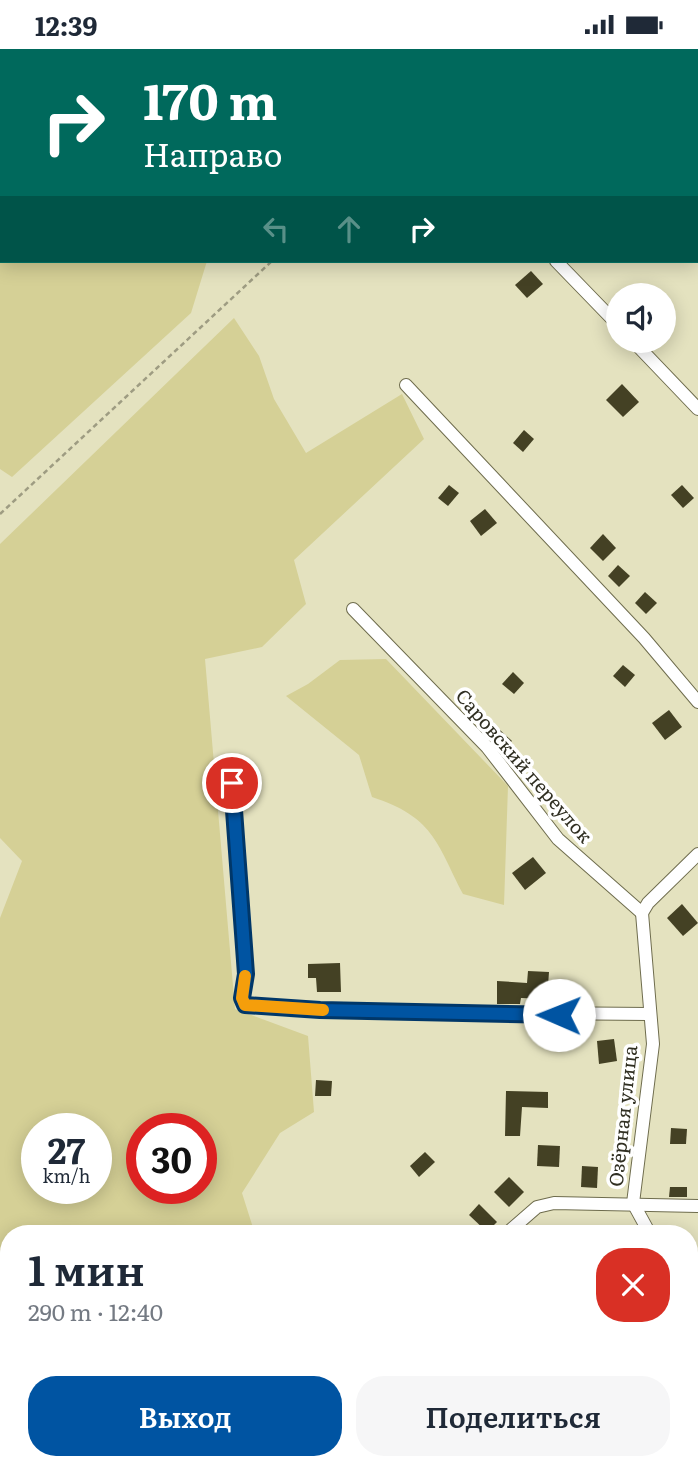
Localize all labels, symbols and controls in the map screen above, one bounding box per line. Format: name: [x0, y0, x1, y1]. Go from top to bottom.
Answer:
text: 12:39: [35, 5, 98, 44]
text: 170 m: [143, 62, 277, 135]
icon: right: [28, 77, 119, 168]
text: Направо: [143, 129, 283, 177]
icon: left: [257, 210, 295, 248]
icon: ahead: [330, 210, 368, 248]
icon: right: [403, 210, 441, 248]
map controls: [606, 283, 676, 353]
button: sound: [606, 283, 676, 353]
street label: Саровский переулок: [450, 682, 600, 849]
pin: [202, 753, 262, 813]
icon: arrive: [213, 764, 251, 802]
position arrow: [522, 978, 596, 1052]
street label: Озёрная улица: [601, 1043, 643, 1188]
speed limit sign: 30: [126, 1113, 217, 1204]
text: 27: [48, 1123, 85, 1175]
text: km/h: [43, 1162, 90, 1189]
text: 1 мин: [28, 1237, 145, 1299]
button: close: [596, 1248, 670, 1322]
text: 290 m · 12:40: [28, 1294, 163, 1328]
button: Выход: [28, 1376, 342, 1456]
button: Поделиться: [356, 1376, 670, 1456]

